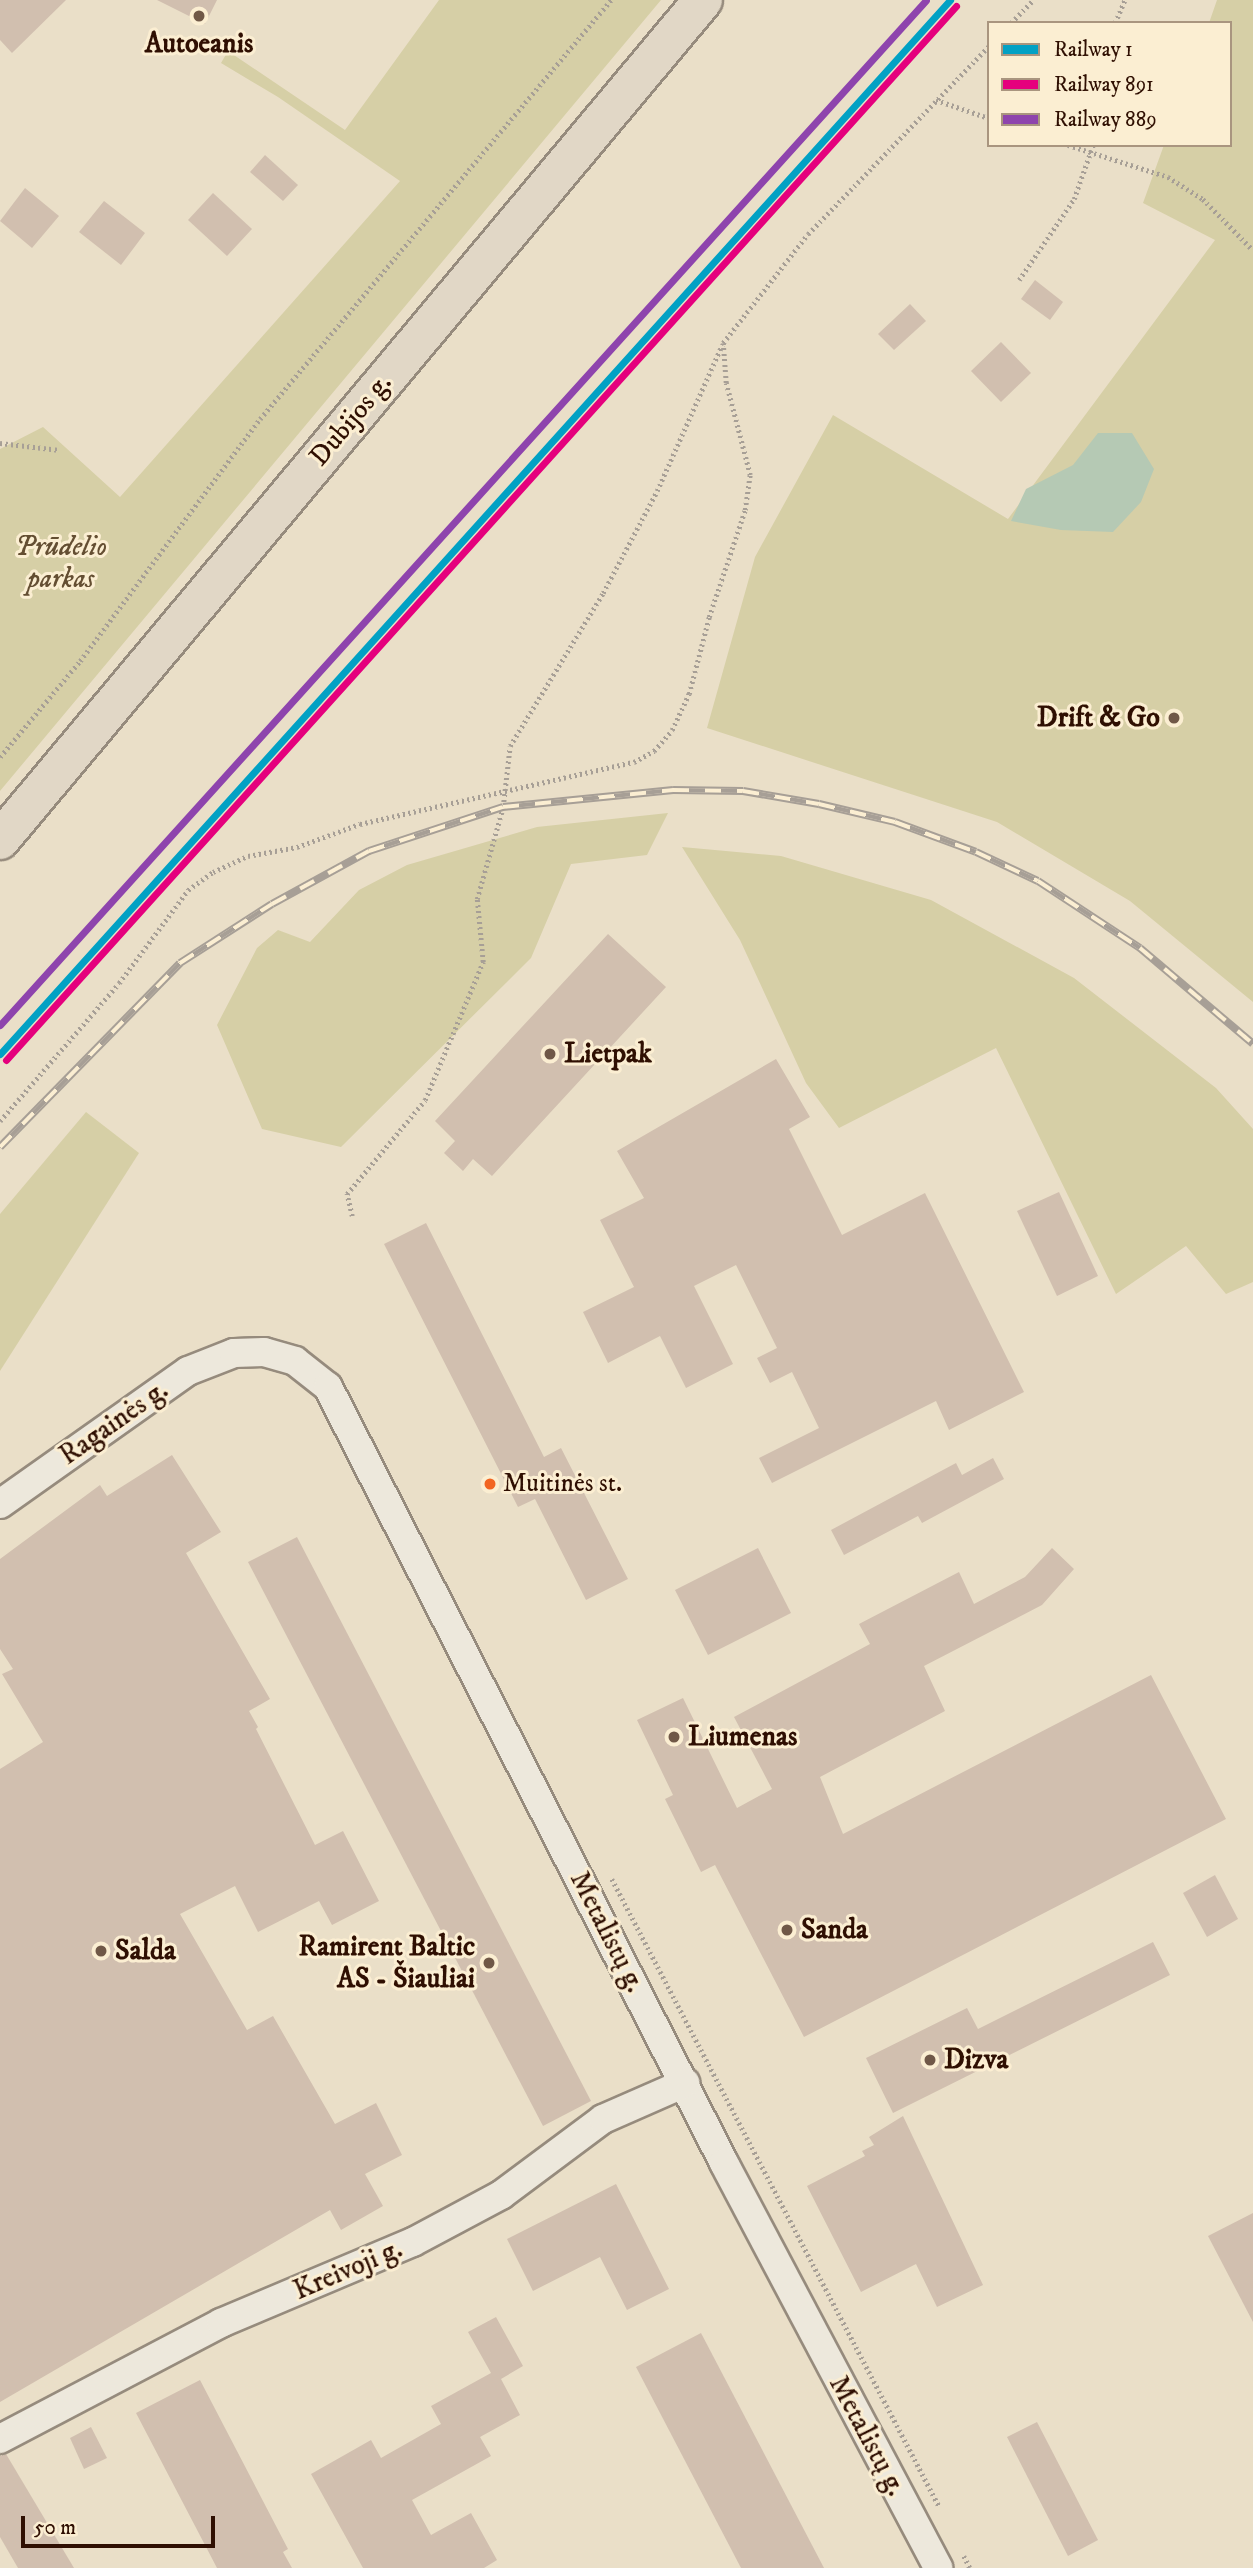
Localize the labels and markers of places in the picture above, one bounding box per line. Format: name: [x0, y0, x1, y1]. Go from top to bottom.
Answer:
marker: Autoeanis: [191, 8, 207, 24]
place label: Autoeanis: [145, 27, 253, 61]
place label: Drift & Go: [1037, 701, 1160, 735]
marker: Drift & Go: [1166, 710, 1182, 726]
place label: Lietpak: [564, 1037, 652, 1071]
marker: Lietpak: [542, 1046, 558, 1062]
place label: Muitinės st.: [503, 1468, 622, 1500]
marker: Muitinės st.: [483, 1477, 497, 1491]
place label: Liumenas: [688, 1720, 797, 1754]
marker: Liumenas: [666, 1729, 682, 1745]
place label: Sanda: [801, 1913, 868, 1947]
marker: Sanda: [779, 1922, 795, 1938]
place label: Ramirent Baltic AS - Šiauliai: [299, 1930, 475, 1996]
place label: Salda: [115, 1934, 176, 1968]
marker: Salda: [93, 1943, 109, 1959]
marker: Ramirent Baltic AS - Šiauliai: [481, 1955, 497, 1971]
place label: Dizva: [944, 2043, 1008, 2077]
marker: Dizva: [922, 2052, 938, 2068]

